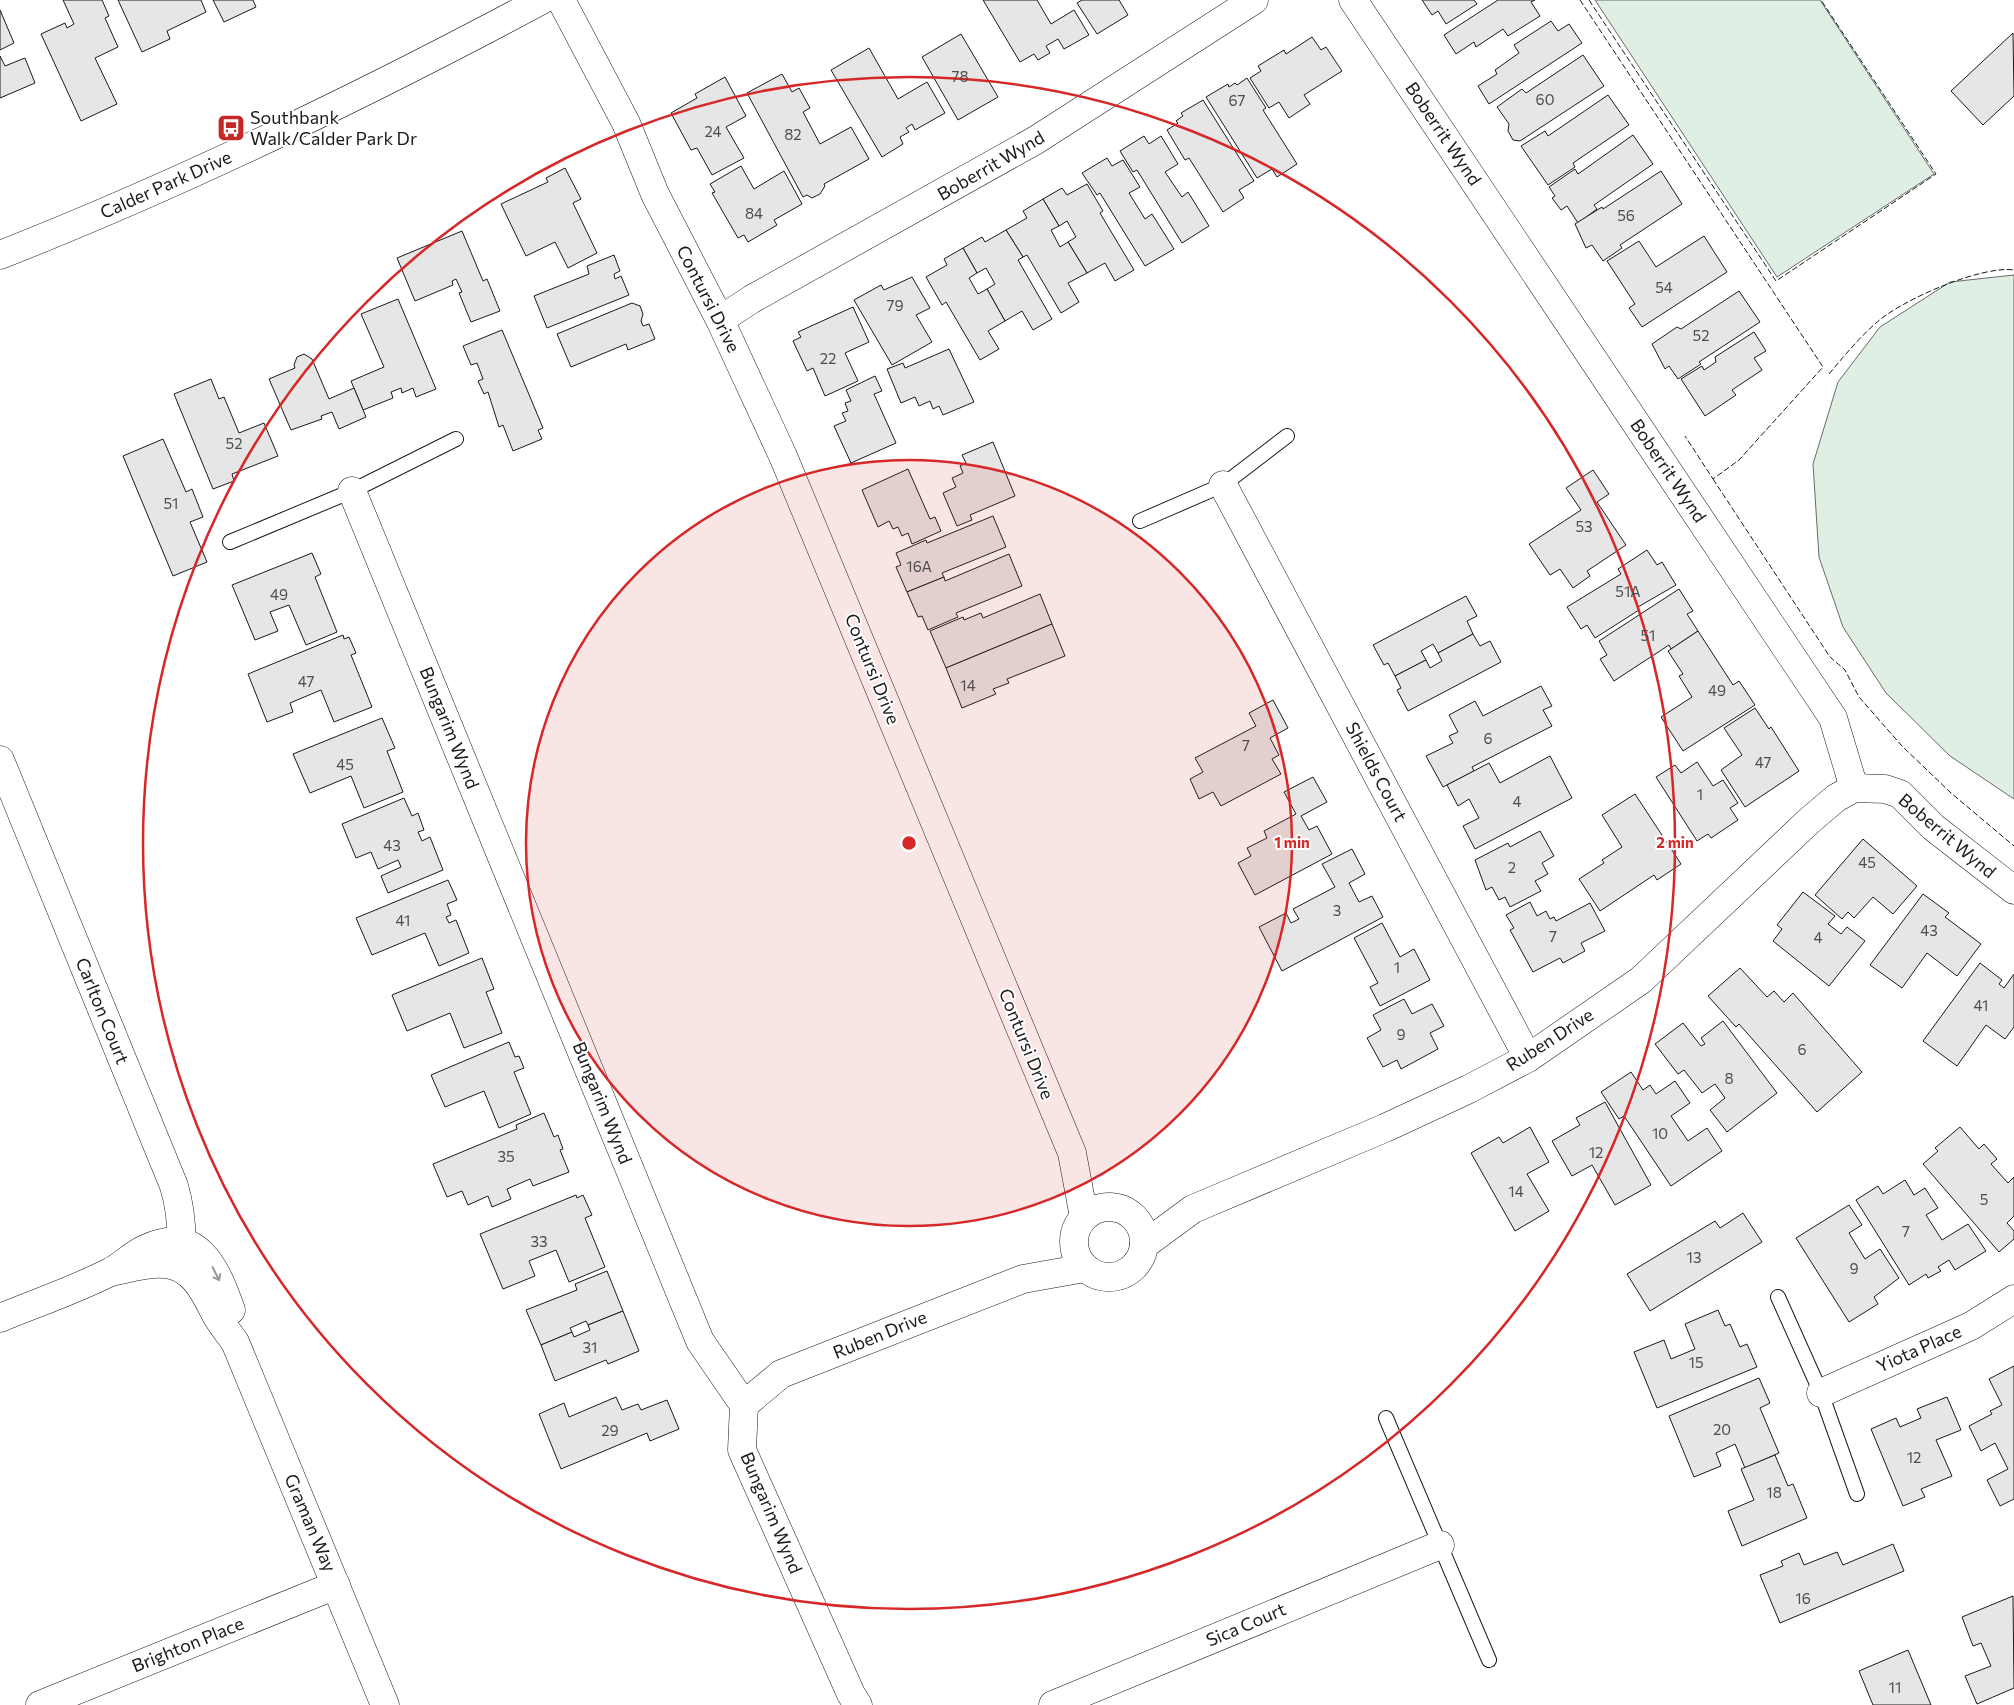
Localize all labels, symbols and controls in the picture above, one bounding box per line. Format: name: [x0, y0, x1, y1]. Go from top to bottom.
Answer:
house number: 78: [952, 67, 968, 85]
street label: Boberrit Wynd: [1401, 77, 1487, 189]
house number: 60: [1536, 90, 1554, 108]
house number: 67: [1229, 91, 1246, 109]
place label: Southbank Walk/Calder Park Dr: [250, 106, 417, 149]
bus stop icon: Southbank Walk/Calder Park Dr: [216, 113, 246, 143]
house number: 24: [704, 122, 722, 140]
house number: 82: [784, 125, 802, 143]
street label: Boberrit Wynd: [933, 126, 1048, 205]
street label: Calder Park Drive: [97, 145, 235, 223]
house number: 84: [745, 204, 763, 222]
house number: 56: [1617, 206, 1635, 224]
street label: Contursi Drive: [672, 241, 745, 356]
house number: 54: [1655, 278, 1673, 296]
house number: 79: [887, 296, 903, 314]
house number: 52: [1693, 326, 1709, 344]
house number: 22: [820, 349, 836, 367]
street label: Boberrit Wynd: [1626, 414, 1712, 526]
house number: 52: [226, 434, 242, 452]
house number: 51: [163, 494, 179, 512]
house number: 53: [1575, 517, 1593, 535]
house number: 16A: [906, 557, 932, 575]
house number: 51A: [1615, 582, 1641, 600]
house number: 49: [270, 585, 288, 603]
street label: Contursi Drive: [841, 610, 905, 727]
house number: 51: [1640, 626, 1656, 644]
street label: Bungarim Wynd: [415, 663, 484, 792]
house number: 47: [298, 672, 314, 690]
house number: 14: [960, 676, 976, 694]
house number: 49: [1708, 681, 1726, 699]
street label: Shields Court: [1342, 718, 1412, 825]
house number: 6: [1483, 729, 1493, 747]
house number: 7: [1242, 736, 1250, 754]
house number: 47: [1755, 753, 1771, 771]
house number: 45: [336, 755, 354, 773]
house number: 1: [1697, 785, 1703, 803]
street label: Boberrit Wynd: [1895, 788, 2001, 882]
house number: 4: [1513, 792, 1522, 810]
text: 1 min: [1274, 833, 1310, 851]
text: 2 min: [1656, 833, 1694, 851]
centre of rings: [900, 834, 918, 852]
house number: 43: [383, 836, 401, 854]
house number: 45: [1858, 853, 1876, 871]
house number: 2: [1508, 858, 1516, 876]
house number: 3: [1333, 901, 1341, 919]
house number: 41: [396, 911, 410, 929]
house number: 43: [1920, 921, 1938, 939]
house number: 7: [1549, 927, 1557, 945]
house number: 4: [1814, 928, 1823, 946]
street label: Carlton Court: [72, 954, 134, 1067]
house number: 1: [1394, 958, 1400, 976]
street label: Contursi Drive: [995, 985, 1059, 1102]
house number: 41: [1974, 996, 1988, 1014]
street label: Ruben Drive: [1502, 1003, 1597, 1075]
house number: 9: [1396, 1025, 1406, 1043]
street label: Bungarim Wynd: [568, 1038, 637, 1167]
house number: 6: [1797, 1040, 1807, 1058]
house number: 8: [1724, 1069, 1734, 1087]
house number: 10: [1652, 1124, 1668, 1142]
house number: 12: [1589, 1143, 1603, 1161]
house number: 35: [497, 1147, 515, 1165]
house number: 14: [1508, 1182, 1524, 1200]
house number: 5: [1980, 1190, 1988, 1208]
house number: 7: [1902, 1222, 1910, 1240]
house number: 33: [530, 1232, 548, 1250]
house number: 13: [1687, 1248, 1701, 1266]
house number: 9: [1849, 1259, 1859, 1277]
one-way arrow: [211, 1267, 221, 1282]
street label: Ruben Drive: [829, 1305, 930, 1363]
street label: Yiota Place: [1873, 1320, 1965, 1377]
house number: 31: [583, 1338, 597, 1356]
house number: 15: [1688, 1353, 1704, 1371]
house number: 20: [1713, 1420, 1731, 1438]
house number: 29: [601, 1421, 619, 1439]
house number: 12: [1907, 1448, 1921, 1466]
street label: Bungarim Wynd: [736, 1449, 807, 1577]
street label: Graman Way: [280, 1470, 341, 1575]
house number: 18: [1766, 1483, 1782, 1501]
house number: 16: [1795, 1589, 1811, 1607]
street label: Sica Court: [1202, 1597, 1289, 1651]
street label: Brighton Place: [128, 1612, 247, 1677]
house number: 11: [1889, 1678, 1901, 1696]

